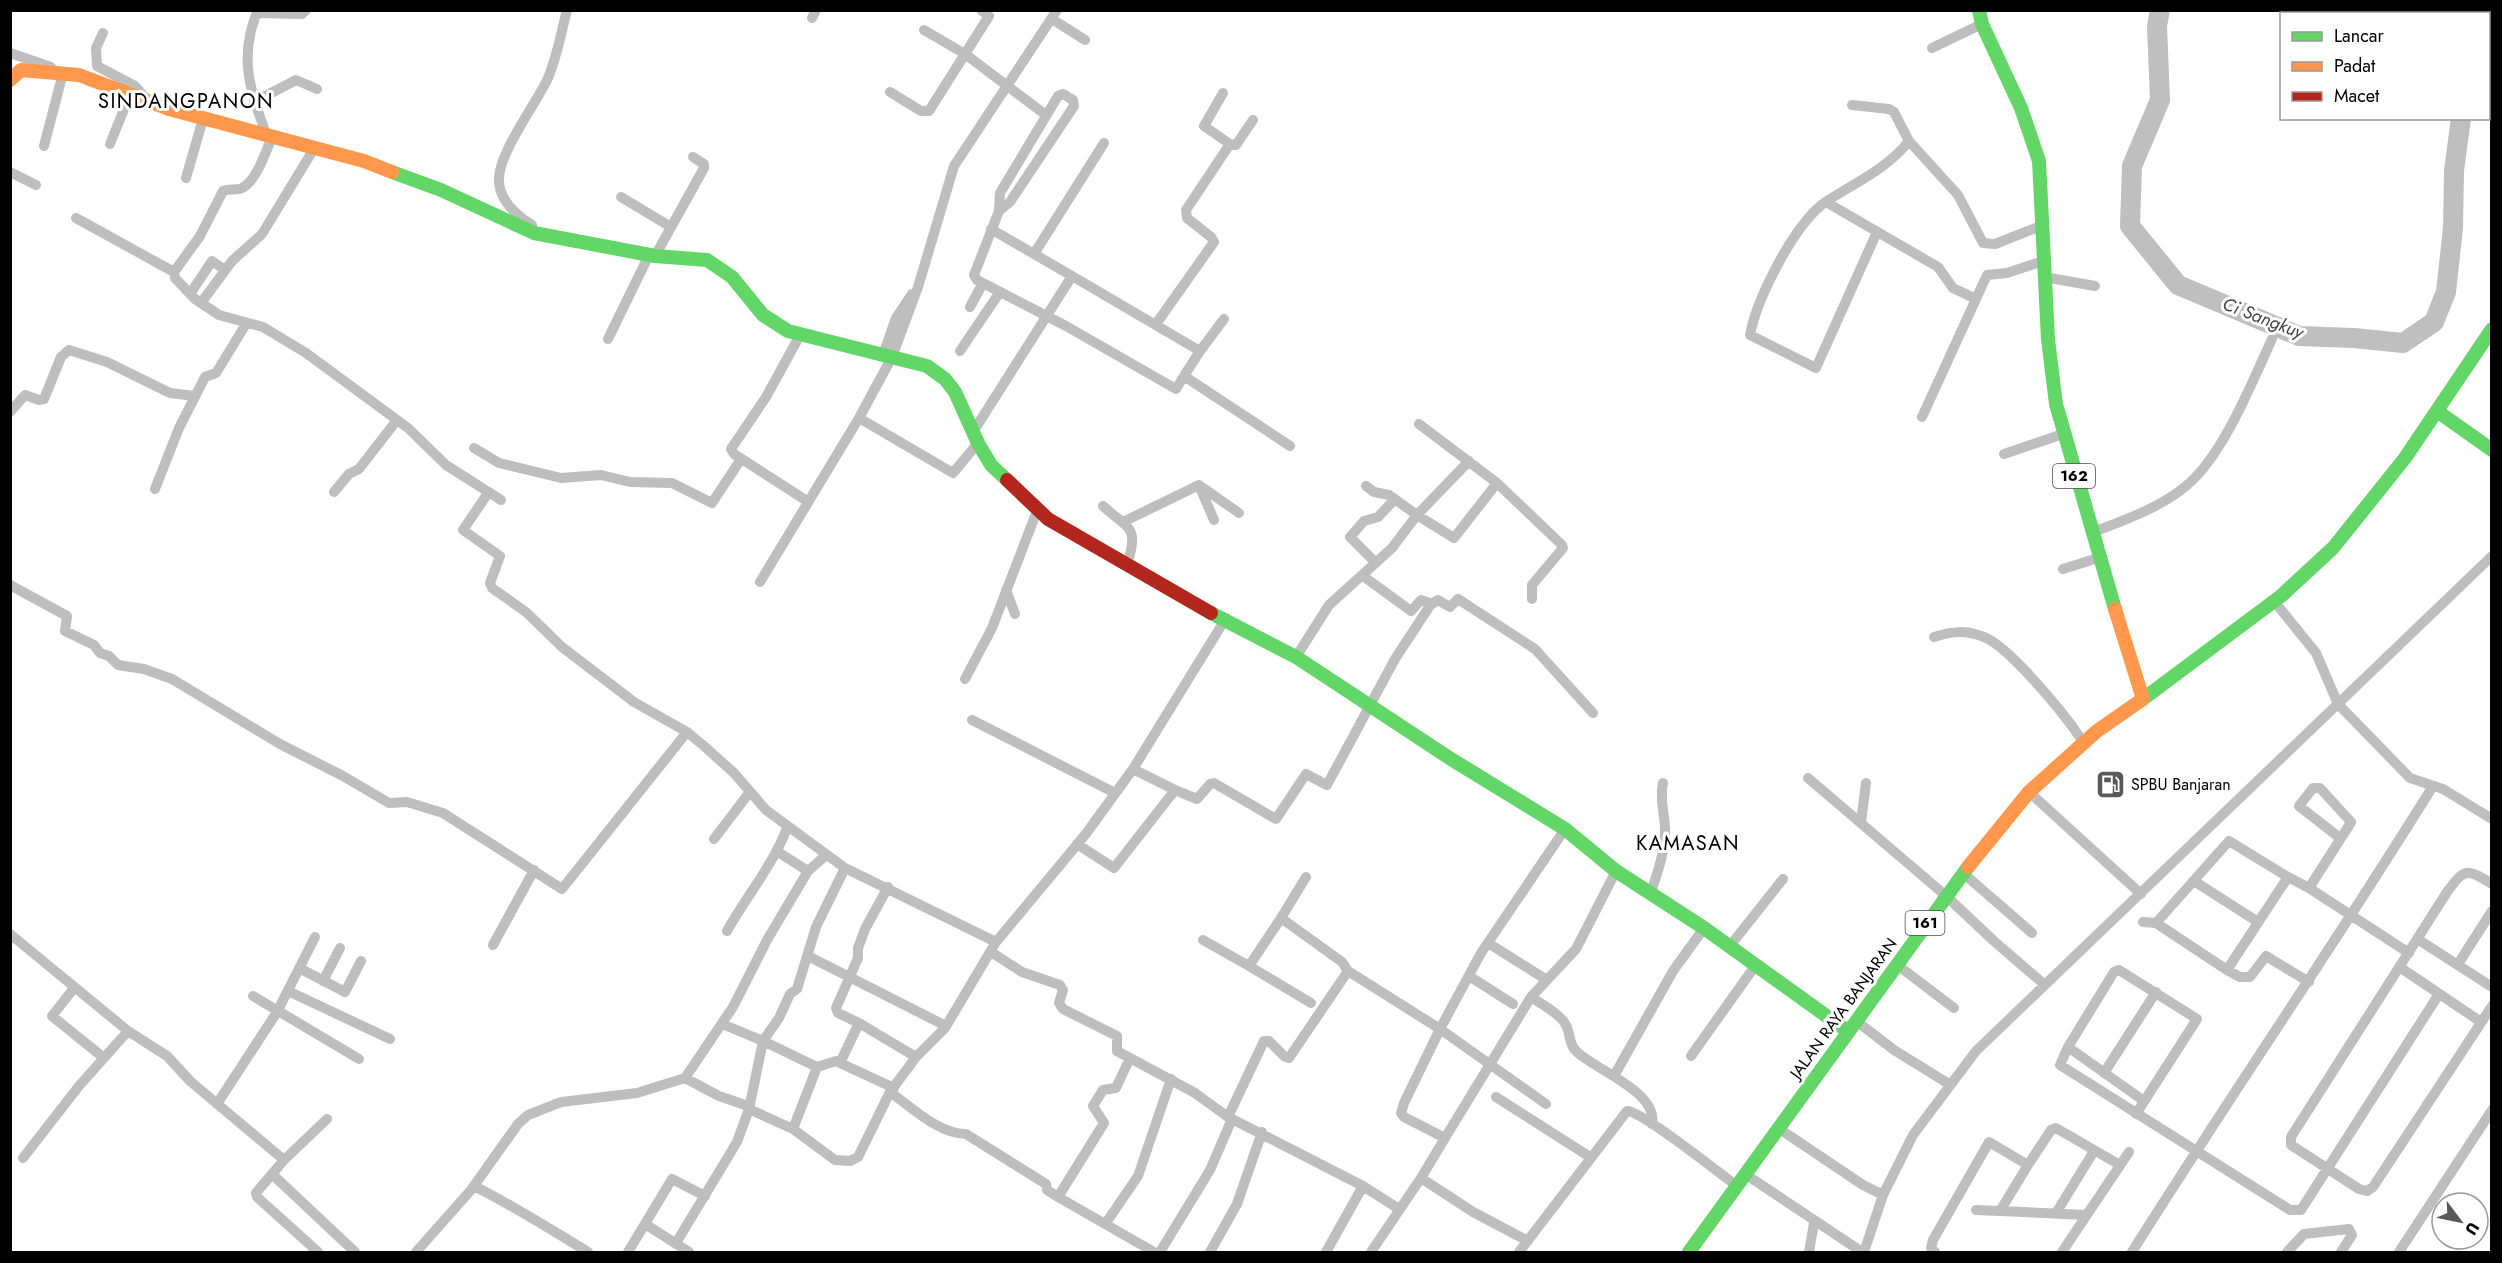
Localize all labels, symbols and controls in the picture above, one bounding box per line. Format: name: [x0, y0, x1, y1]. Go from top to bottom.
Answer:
legend: [2280, 12, 2490, 120]
text: Lancar: [2334, 23, 2384, 49]
text: Padat: [2334, 53, 2376, 79]
text: Macet: [2334, 83, 2380, 109]
district label: SINDANGPANON: [98, 87, 274, 116]
water label: Ci Sangkuy: [2219, 291, 2309, 346]
road number: 162: [2053, 464, 2095, 488]
fuel station icon: SPBU Banjaran: [2094, 768, 2126, 800]
place label: SPBU Banjaran: [2131, 773, 2231, 796]
district label: KAMASAN: [1636, 829, 1740, 858]
road number: 161: [1906, 911, 1944, 935]
street label: JALAN RAYA BANJARAN: [1783, 933, 1902, 1085]
north arrow: [2430, 1191, 2490, 1251]
text: U: [2460, 1218, 2485, 1240]

